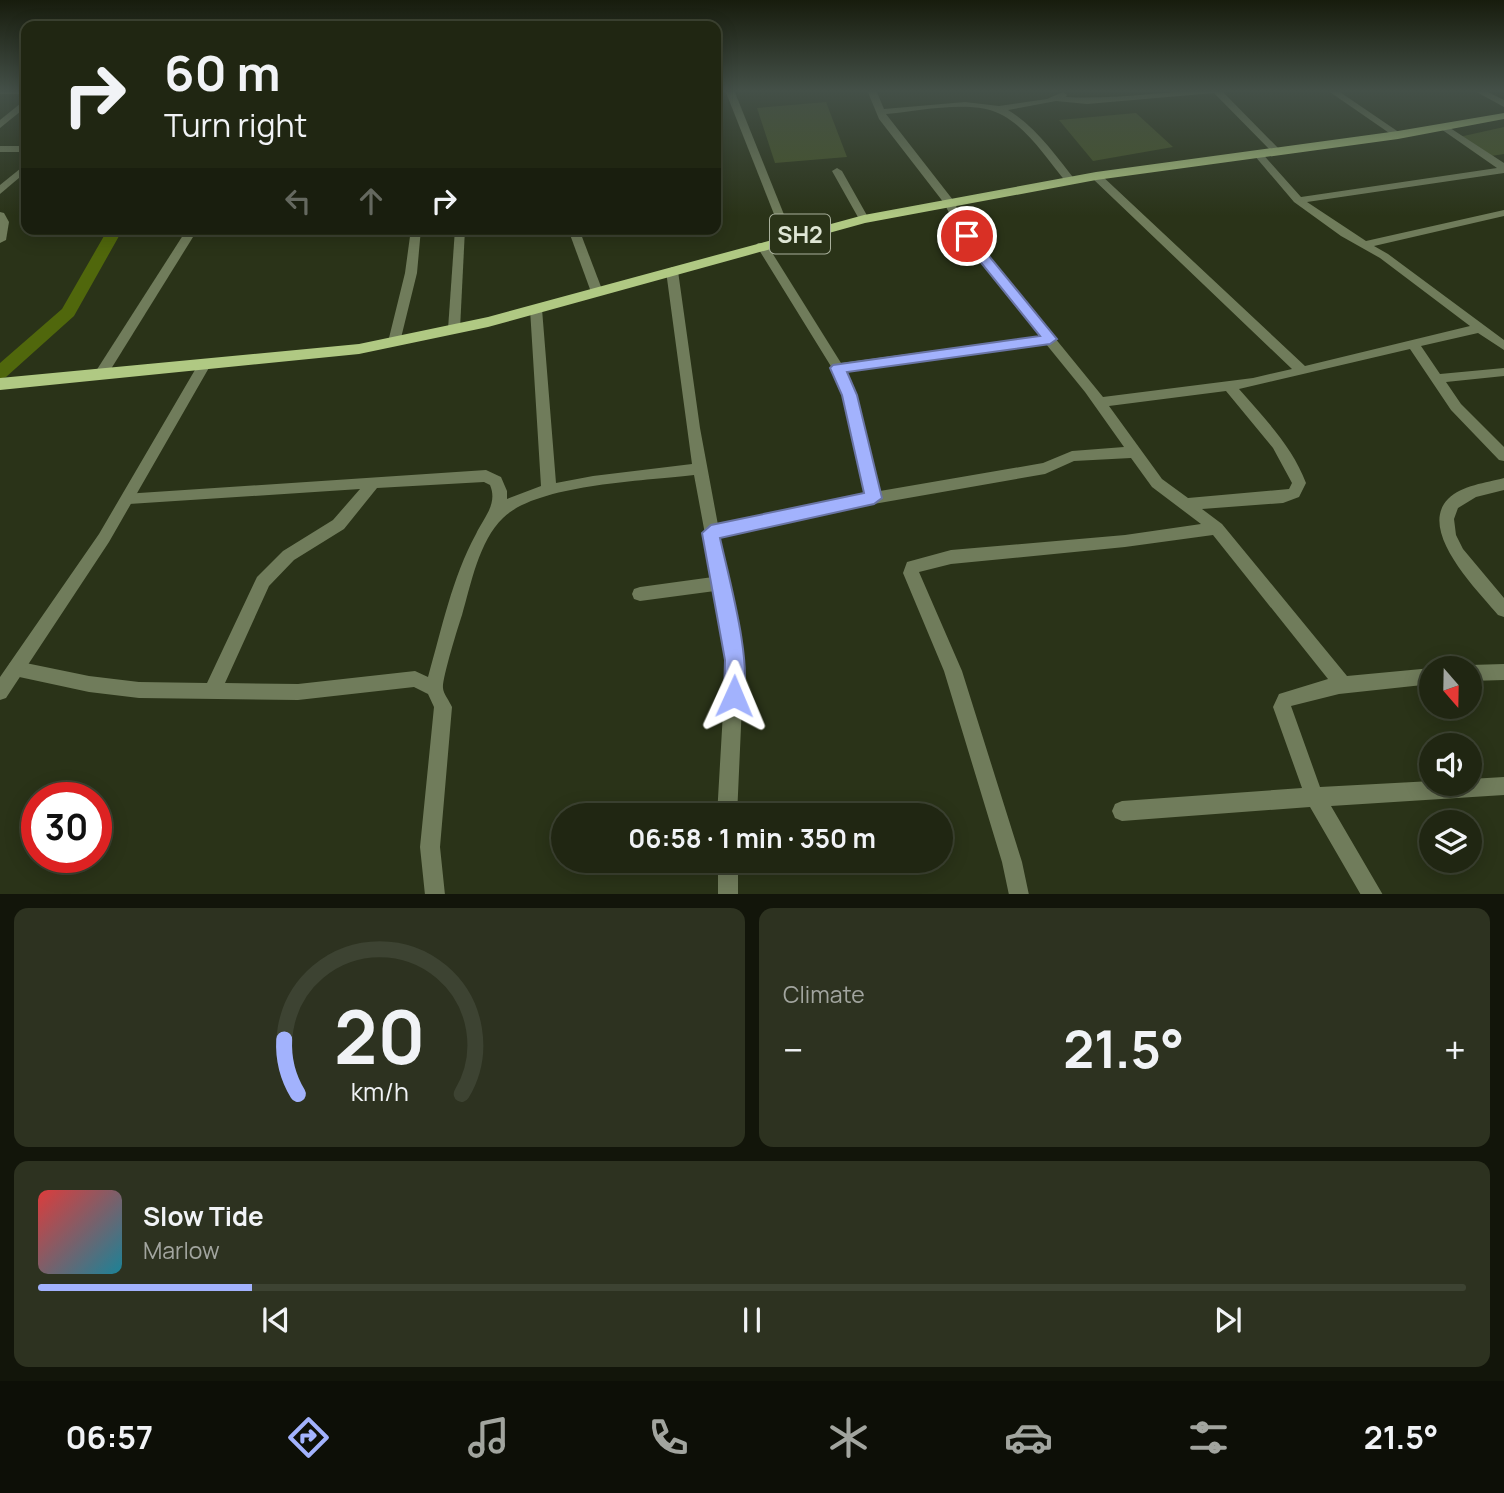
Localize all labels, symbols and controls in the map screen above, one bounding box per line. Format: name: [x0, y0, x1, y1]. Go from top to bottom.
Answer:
text: 60 m: [164, 39, 281, 106]
icon: right: [49, 49, 140, 140]
text: Turn right: [164, 103, 307, 147]
icon: left: [279, 182, 317, 220]
icon: ahead: [352, 182, 390, 220]
icon: right: [425, 182, 463, 220]
pin: [937, 206, 997, 266]
road number: SH2: [770, 215, 830, 254]
icon: arrive: [948, 217, 986, 255]
north arrow: [1419, 656, 1482, 719]
map controls: [1419, 656, 1482, 873]
position arrow: [697, 659, 771, 733]
button: sound: [1419, 733, 1482, 796]
speed limit sign: 30: [21, 782, 112, 873]
button: layers: [1419, 810, 1482, 873]
text: 06:58 · 1 min · 350 m: [628, 820, 876, 856]
text: Climate: [783, 978, 865, 1010]
text: 20: [334, 986, 425, 1086]
text: 21.5°: [1063, 1013, 1184, 1084]
text: −: [783, 1023, 804, 1075]
text: +: [1444, 1023, 1466, 1075]
text: km/h: [350, 1073, 409, 1108]
text: Slow Tide: [143, 1198, 264, 1234]
text: Marlow: [143, 1234, 220, 1266]
icon: previous: [257, 1301, 295, 1339]
icon: pause: [733, 1301, 771, 1339]
icon: next: [1209, 1301, 1247, 1339]
icon: directions: [284, 1413, 333, 1462]
icon: music: [464, 1413, 513, 1462]
icon: phone: [644, 1413, 693, 1462]
icon: climate: [824, 1413, 873, 1462]
icon: car: [1004, 1413, 1053, 1462]
icon: filters: [1184, 1413, 1233, 1462]
text: 06:57: [65, 1415, 153, 1459]
text: 21.5°: [1364, 1415, 1438, 1459]

